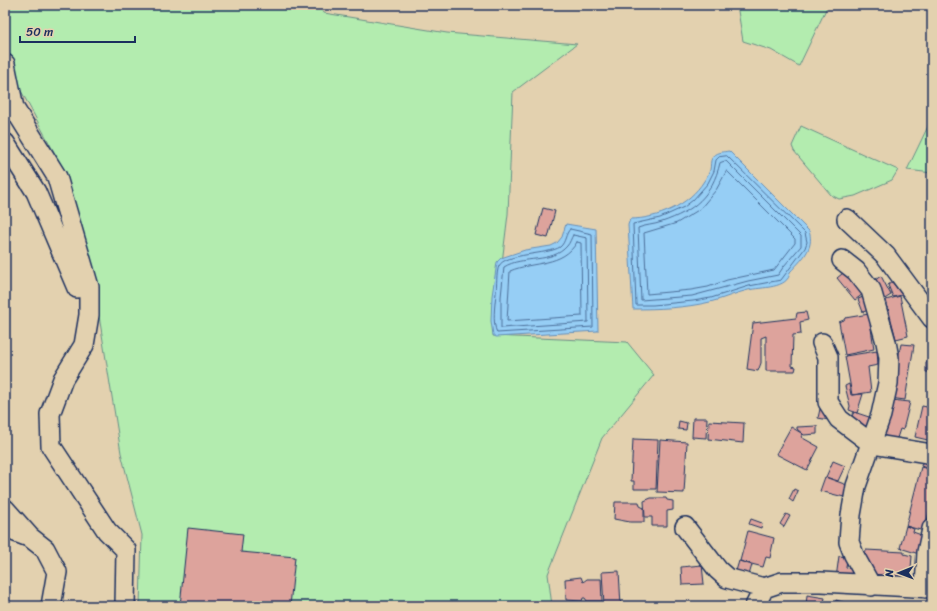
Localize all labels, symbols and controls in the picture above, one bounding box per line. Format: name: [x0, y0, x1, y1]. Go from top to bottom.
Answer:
scale bar: [20, 18, 135, 44]
text: 50 m: [26, 21, 53, 43]
north arrow: [879, 553, 919, 593]
text: N: [880, 569, 899, 578]

